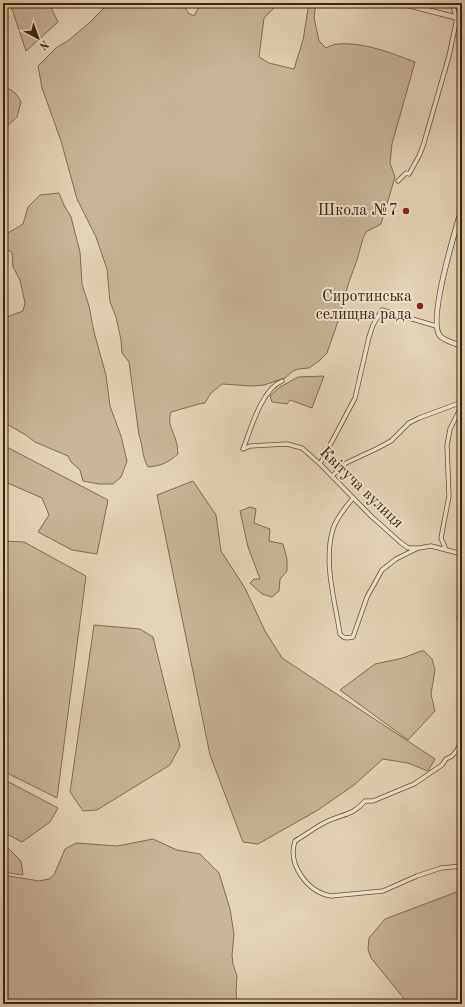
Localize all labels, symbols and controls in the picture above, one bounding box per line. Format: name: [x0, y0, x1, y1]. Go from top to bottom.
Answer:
north arrow: [18, 18, 58, 58]
text: N: [36, 38, 50, 52]
place label: Школа №7: [318, 203, 398, 219]
marker: Школа №7: [401, 206, 411, 216]
place label: Сиротинська селищна рада: [316, 289, 412, 323]
marker: Сиротинська селищна рада: [415, 301, 425, 311]
street label: Квітуча вулиця: [316, 444, 406, 532]

